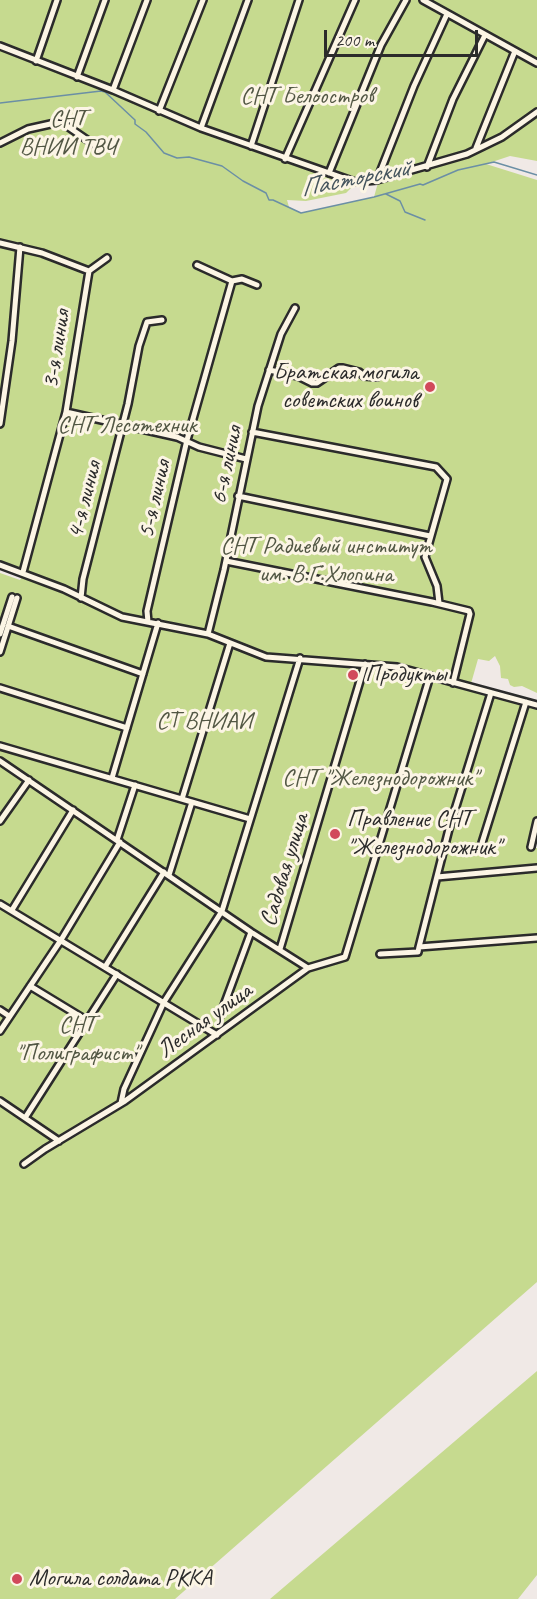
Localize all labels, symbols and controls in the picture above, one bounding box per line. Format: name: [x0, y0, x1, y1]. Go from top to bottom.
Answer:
scale bar: [327, 18, 482, 56]
text: 200 m: [335, 29, 374, 51]
park label: СНТ Белоостров: [240, 83, 374, 111]
park label: СНТ ВНИИ ТВЧ: [20, 106, 116, 162]
water label: Пасторский: [298, 153, 412, 205]
street label: 3-я линия: [37, 308, 77, 390]
place label: Братская могила советских воинов: [273, 359, 418, 415]
marker: Братская могила советских воинов: [423, 380, 437, 394]
park label: СНТ Лесотехник: [58, 412, 196, 440]
street label: 6-я линия: [205, 423, 249, 507]
street label: 5-я линия: [132, 457, 178, 541]
street label: 4-я линия: [61, 458, 109, 542]
park label: СНТ Радиевый институт им. В.Г.Хлопина: [220, 533, 432, 589]
place label: Продукты: [365, 661, 447, 689]
marker: Продукты: [346, 668, 360, 682]
park label: СТ ВНИАИ: [156, 708, 252, 736]
park label: СНТ "Железнодорожник": [282, 765, 478, 793]
place label: Правление СНТ "Железнодорожник": [347, 806, 500, 862]
street label: Садовая улица: [254, 810, 316, 930]
marker: Правление СНТ "Железнодорожник": [328, 827, 342, 841]
street label: Лесная улица: [152, 977, 258, 1065]
park label: СНТ "Полиграфист": [16, 1012, 138, 1068]
place label: Могила солдата РККА: [29, 1565, 212, 1593]
marker: Могила солдата РККА: [10, 1572, 24, 1586]

